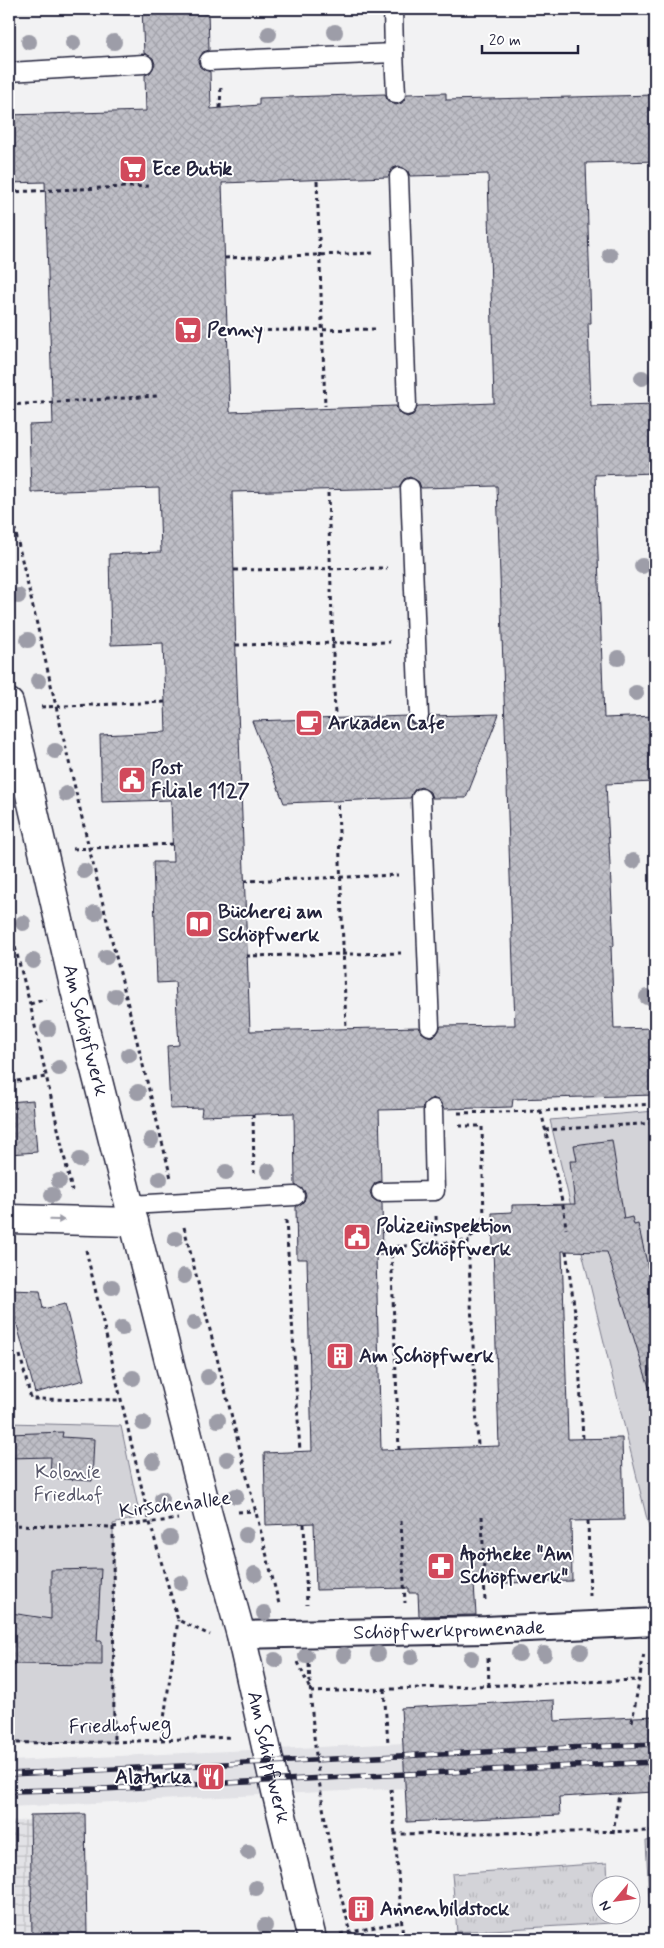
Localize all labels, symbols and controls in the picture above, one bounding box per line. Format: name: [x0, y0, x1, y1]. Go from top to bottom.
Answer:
scale bar: [482, 22, 578, 54]
text: 20 m: [489, 31, 521, 51]
supermarket icon: Ece Butik: [118, 154, 148, 184]
place label: Ece Butik: [152, 156, 232, 183]
supermarket icon: Penny: [173, 315, 203, 345]
place label: Penny: [207, 317, 263, 344]
cafe icon: Arkaden Cafe: [294, 708, 324, 738]
place label: Arkaden Cafe: [328, 710, 445, 737]
place label: Post Filiale 1127: [151, 755, 250, 805]
public building icon: Post Filiale 1127: [117, 765, 147, 795]
place label: Bücherei am Schöpfwerk: [218, 899, 323, 949]
library icon: Bücherei am Schöpfwerk: [184, 909, 214, 939]
street label: Am Schöpfwerk: [56, 962, 115, 1099]
place label: Polizeiinspektion Am Schöpfwerk: [376, 1213, 512, 1263]
one-way arrow: [50, 1216, 66, 1224]
public building icon: Polizeiinspektion Am Schöpfwerk: [342, 1222, 372, 1252]
building icon: Am Schöpfwerk: [325, 1341, 355, 1371]
place label: Am Schöpfwerk: [359, 1343, 495, 1370]
park label: Kolonie Friedhof: [33, 1459, 103, 1509]
street label: Kirschenallee: [118, 1485, 232, 1525]
place label: Apotheke "Am Schöpfwerk": [460, 1541, 572, 1591]
pharmacy icon: Apotheke "Am Schöpfwerk": [426, 1551, 456, 1581]
street label: Schöpfwerkpromenade: [353, 1614, 545, 1646]
street label: Am Schöpfwerk: [241, 1689, 297, 1826]
street label: Friedhofweg: [68, 1711, 172, 1742]
restaurant icon: Alaturka: [196, 1762, 226, 1792]
place label: Alaturka: [115, 1764, 192, 1791]
north arrow: [592, 1876, 642, 1926]
building icon: Annenbildstock: [346, 1894, 376, 1924]
place label: Annenbildstock: [380, 1896, 510, 1923]
text: N: [595, 1897, 616, 1914]

